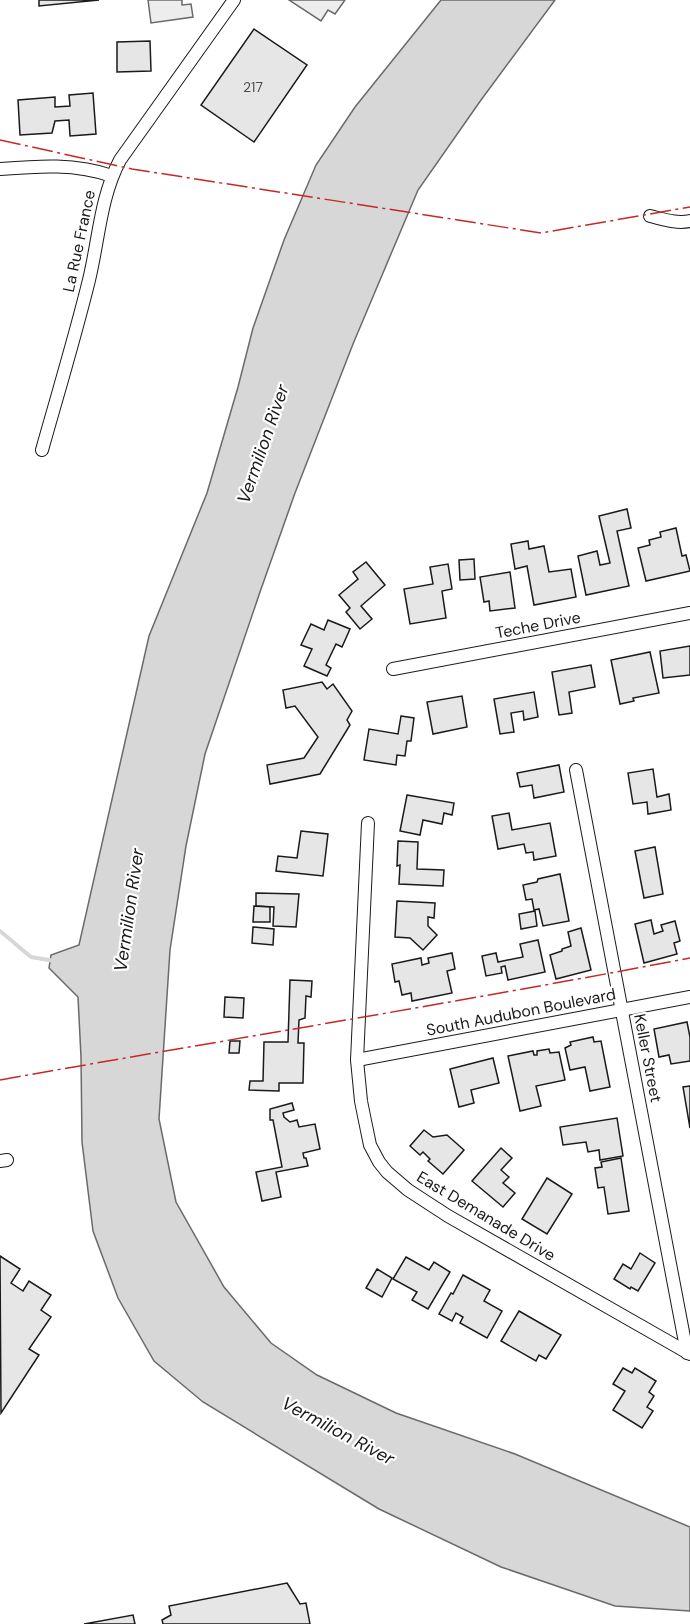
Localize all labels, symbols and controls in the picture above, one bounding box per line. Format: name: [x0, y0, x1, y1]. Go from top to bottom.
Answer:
house number: 217: [243, 78, 263, 96]
street label: La Rue France: [58, 188, 100, 294]
water label: Vermilion River: [231, 380, 295, 507]
street label: Teche Drive: [494, 606, 582, 644]
water label: Vermilion River: [108, 845, 150, 973]
street label: South Audubon Boulevard: [425, 983, 617, 1041]
street label: Keller Street: [629, 1012, 667, 1104]
street label: East Demanade Drive: [413, 1166, 559, 1266]
water label: Vermilion River: [277, 1391, 400, 1471]

